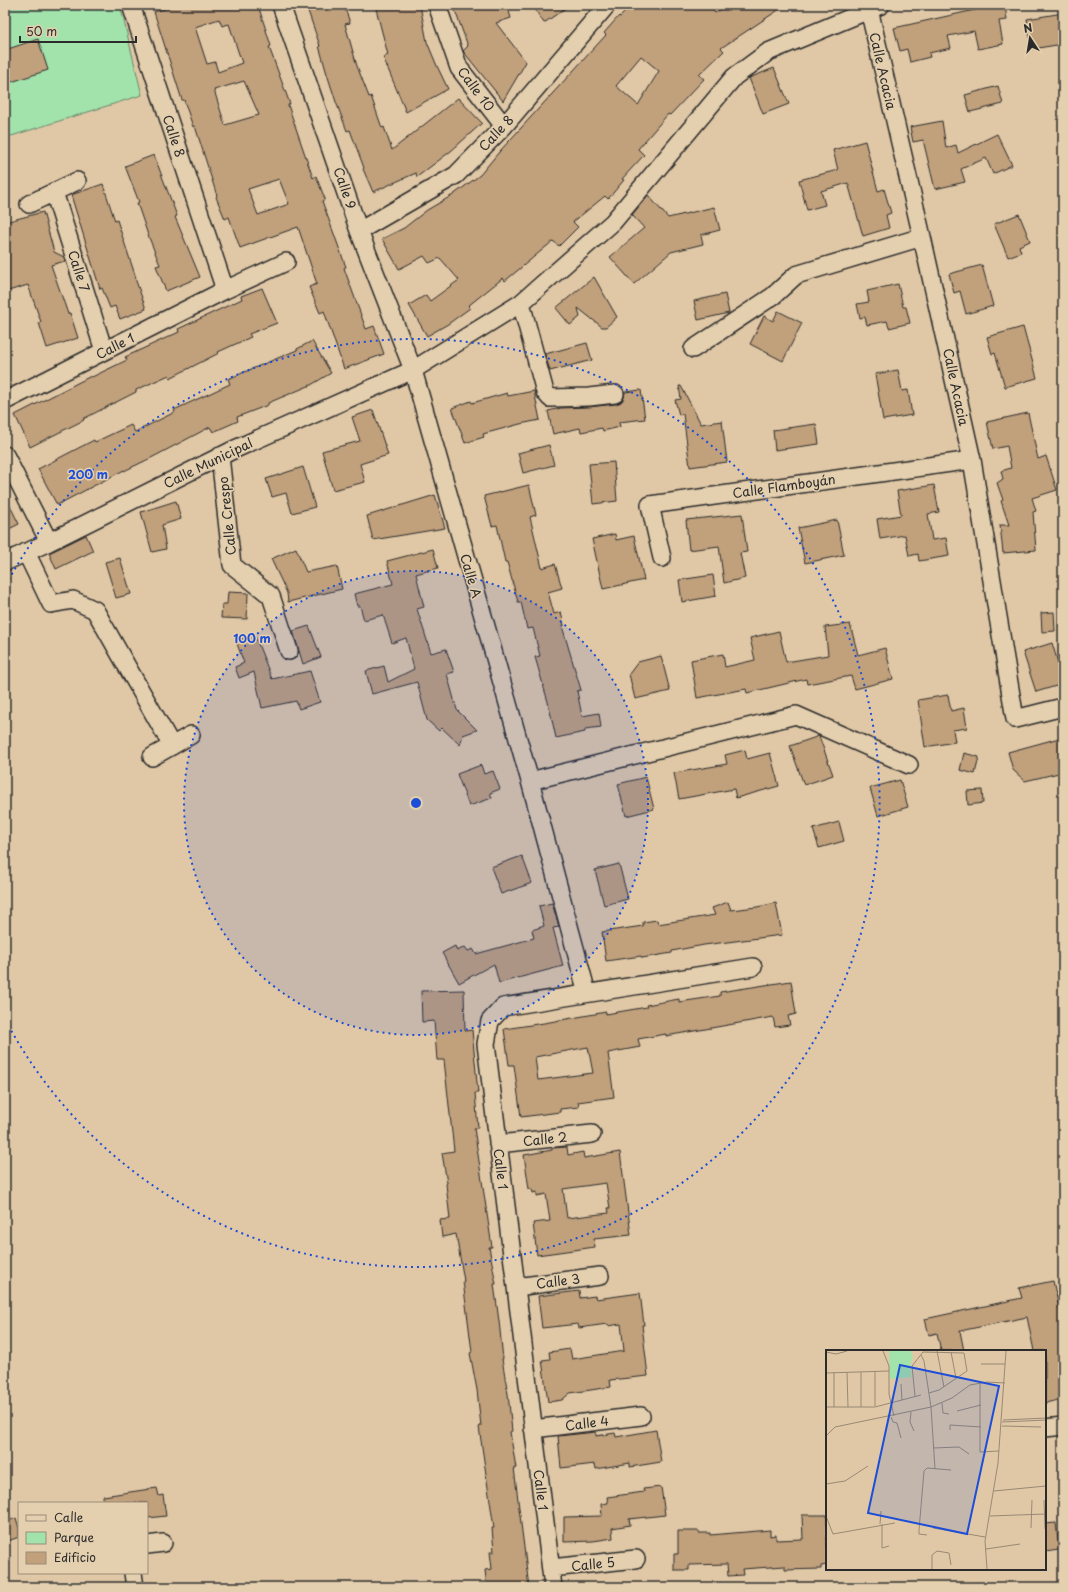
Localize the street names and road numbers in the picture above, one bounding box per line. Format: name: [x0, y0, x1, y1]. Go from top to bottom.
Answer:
street label: Calle Acacia: [865, 30, 902, 111]
street label: Calle 10: [453, 63, 499, 115]
street label: Calle 8: [474, 110, 517, 155]
street label: Calle 8: [159, 112, 190, 159]
street label: Calle 9: [329, 164, 361, 211]
street label: Calle 7: [64, 248, 95, 295]
street label: Calle 1: [92, 328, 138, 363]
street label: Calle Acacia: [939, 346, 974, 427]
street label: Calle Municipal: [160, 433, 256, 492]
street label: Calle Flamboyán: [731, 469, 837, 502]
street label: Calle Crespo: [213, 476, 240, 556]
street label: Calle A: [456, 551, 487, 600]
street label: Calle 2: [522, 1127, 568, 1150]
street label: Calle 1: [490, 1147, 513, 1191]
street label: Calle 3: [535, 1268, 581, 1293]
street label: Calle 4: [564, 1410, 610, 1435]
street label: Calle 1: [530, 1468, 553, 1512]
street label: Calle 5: [570, 1552, 616, 1575]

